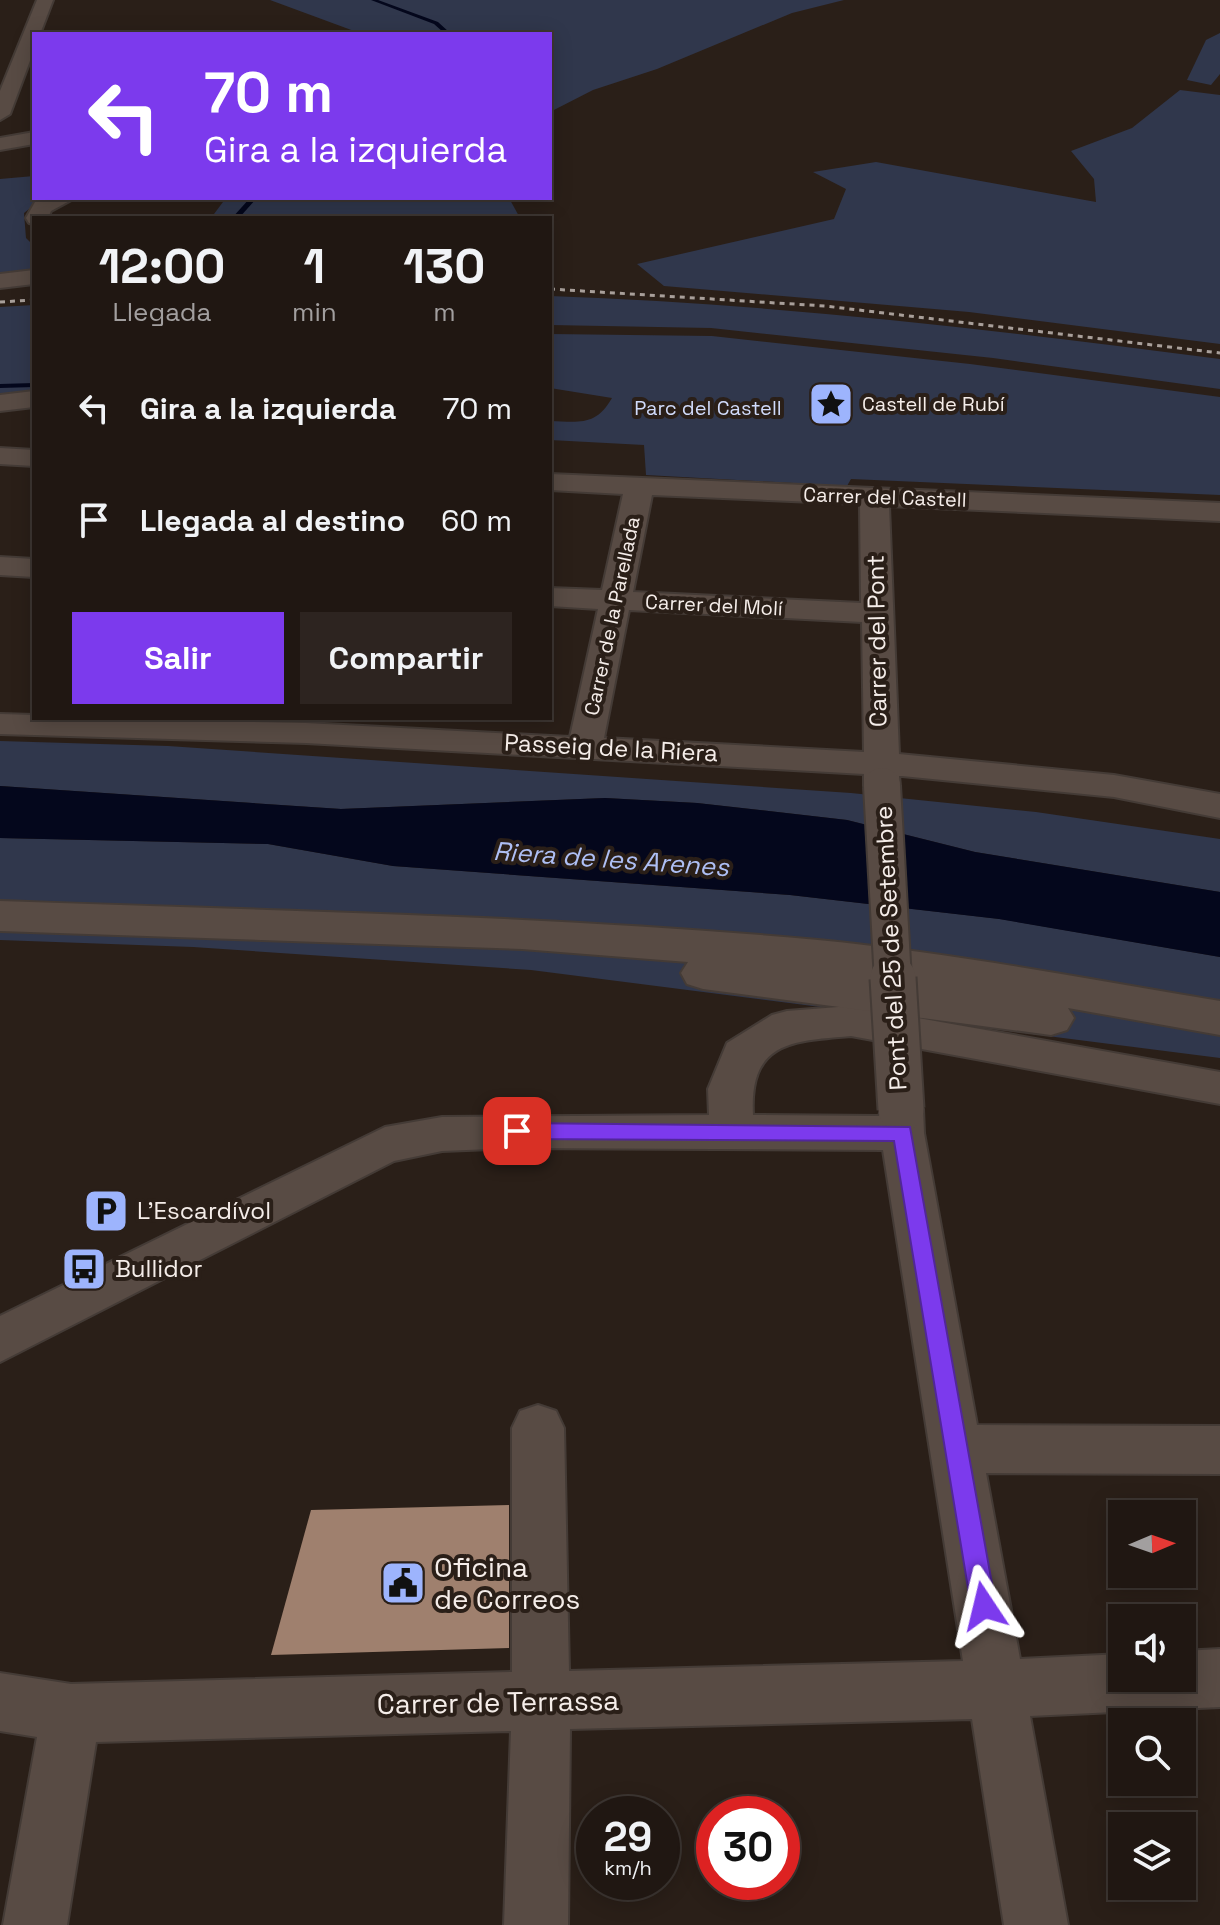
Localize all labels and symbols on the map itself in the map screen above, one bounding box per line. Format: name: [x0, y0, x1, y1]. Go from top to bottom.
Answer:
place icon: Castell de Rubí: [807, 380, 855, 428]
place label: Castell de Rubí: [862, 391, 1005, 417]
park label: Parc del Castell: [634, 395, 782, 421]
street label: Carrer del Castell: [803, 481, 967, 513]
street label: Carrer de la Parellada: [578, 514, 646, 718]
street label: Carrer del Pont: [859, 555, 894, 727]
street label: Carrer del Molí: [645, 588, 784, 622]
street label: Passeig de la Riera: [503, 726, 719, 769]
street label: Pont del 25 de Setembre: [868, 805, 913, 1091]
water label: Riera de les Arenes: [492, 834, 731, 884]
pin: [483, 1097, 551, 1165]
parking icon: L'Escardívol: [82, 1187, 130, 1235]
place label: L'Escardívol: [137, 1195, 271, 1226]
bus stop icon: Bullidor: [60, 1245, 108, 1293]
place label: Bullidor: [115, 1253, 203, 1284]
north arrow: [1108, 1500, 1196, 1588]
place label: Oficina de Correos: [434, 1549, 580, 1617]
public building icon: Oficina de Correos: [379, 1559, 427, 1607]
position arrow: [942, 1564, 1026, 1648]
street label: Carrer de Terrassa: [376, 1682, 620, 1722]
speed limit sign: 30: [696, 1796, 800, 1900]

